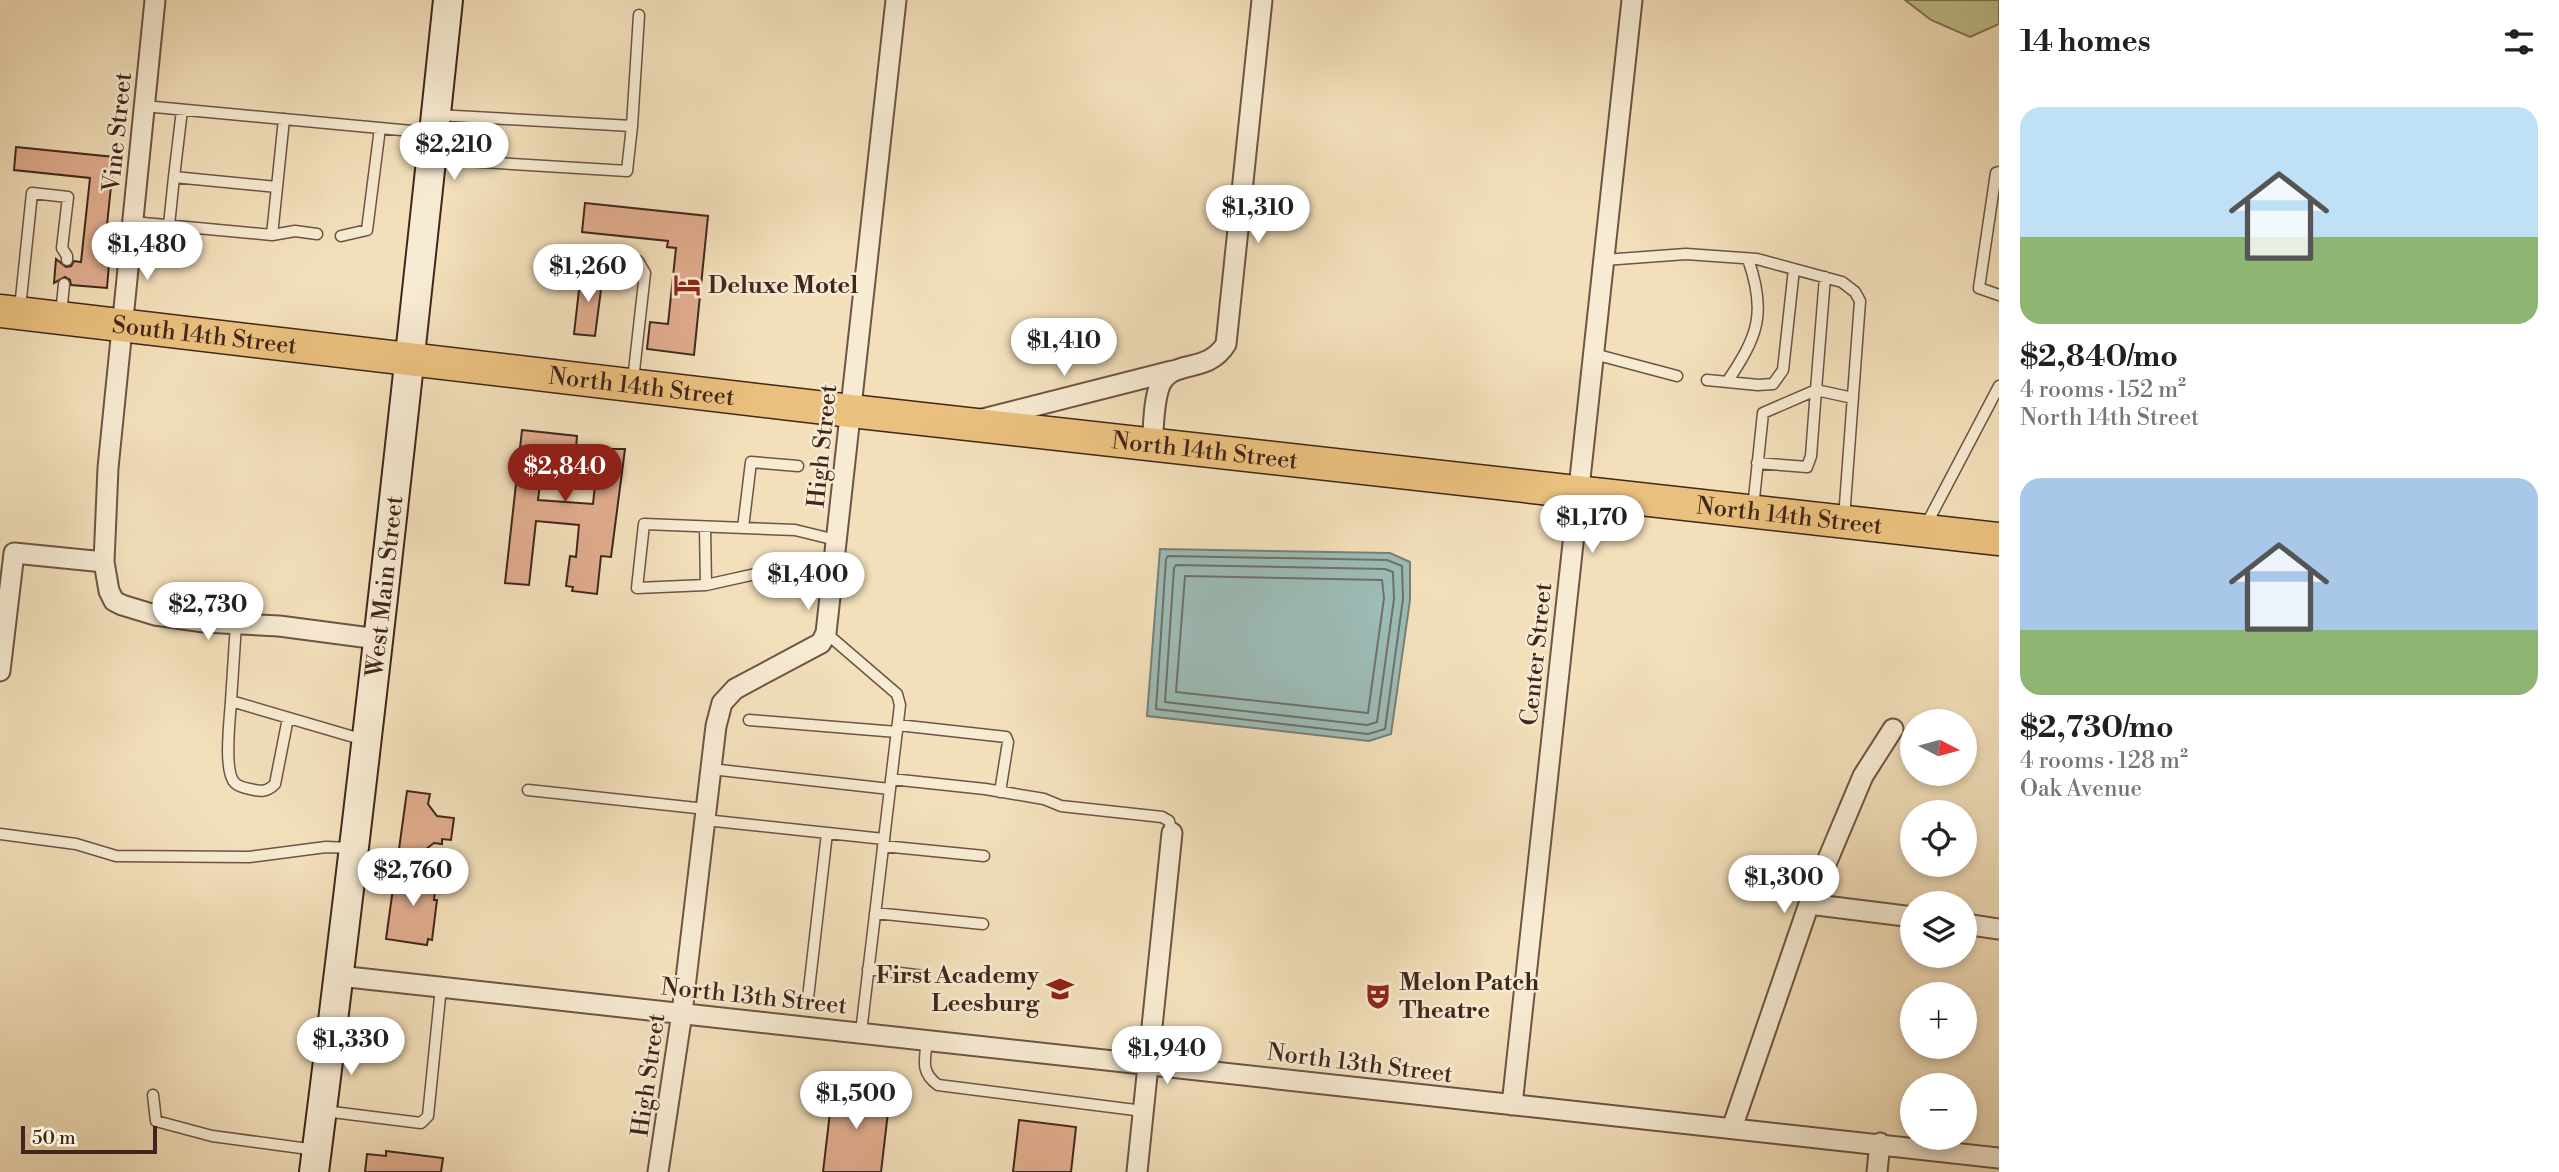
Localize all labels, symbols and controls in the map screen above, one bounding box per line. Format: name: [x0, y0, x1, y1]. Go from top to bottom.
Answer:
text: 14 homes: [2020, 23, 2151, 61]
icon: filters: [2500, 23, 2538, 61]
street label: Vine Street: [97, 70, 139, 194]
pin: $2,210: [397, 122, 511, 182]
text: $2,210: [416, 131, 492, 159]
icon: home: [2216, 153, 2342, 279]
pin: $1,310: [1201, 186, 1315, 245]
text: $1,310: [1222, 194, 1294, 222]
pin: $1,480: [90, 222, 204, 282]
text: $1,480: [108, 231, 186, 259]
pin: $1,260: [531, 244, 645, 304]
text: $1,260: [549, 253, 627, 281]
hotel icon: Deluxe Motel: [672, 270, 702, 300]
place label: Deluxe Motel: [708, 271, 858, 301]
street label: South 14th Street: [110, 310, 299, 362]
pin: $1,410: [1007, 318, 1121, 378]
text: $1,410: [1027, 327, 1101, 355]
text: $2,840/mo: [2020, 338, 2178, 376]
street label: North 14th Street: [547, 362, 737, 413]
text: 4 rooms · 152 m²: [2020, 376, 2186, 404]
street label: High Street: [802, 382, 844, 509]
text: North 14th Street: [2020, 404, 2199, 432]
street label: North 14th Street: [1110, 426, 1300, 477]
pin: $2,840: [508, 444, 622, 504]
text: $2,840: [524, 453, 606, 481]
street label: North 14th Street: [1695, 491, 1884, 542]
street label: West Main Street: [360, 494, 411, 680]
pin: $1,170: [1535, 496, 1649, 555]
text: $1,170: [1556, 504, 1628, 532]
icon: home: [2216, 524, 2342, 650]
pin: $1,400: [751, 552, 865, 612]
text: $1,400: [768, 561, 848, 589]
street label: Center Street: [1515, 581, 1559, 727]
pin: $2,730: [151, 582, 265, 642]
text: $2,730: [169, 591, 247, 619]
north arrow: [1900, 709, 1978, 786]
map controls: [1900, 709, 1977, 1150]
text: $2,730/mo: [2020, 709, 2174, 747]
text: 4 rooms · 128 m²: [2020, 747, 2188, 775]
text: Oak Avenue: [2020, 775, 2142, 803]
button: locate: [1900, 800, 1977, 877]
pin: $2,760: [356, 848, 470, 908]
pin: $1,300: [1727, 856, 1841, 915]
text: $2,760: [374, 857, 452, 885]
text: $1,300: [1744, 864, 1824, 892]
button: layers: [1900, 891, 1977, 968]
place label: First Academy Leesburg: [876, 961, 1040, 1019]
place label: Melon Patch Theatre: [1399, 968, 1539, 1026]
street label: North 13th Street: [659, 972, 849, 1022]
school or university icon: First Academy Leesburg: [1045, 974, 1075, 1004]
theatre icon: Melon Patch Theatre: [1363, 981, 1393, 1011]
button: +: [1900, 982, 1977, 1059]
street label: High Street: [626, 1011, 673, 1139]
pin: $1,330: [294, 1018, 408, 1077]
text: $1,330: [313, 1026, 389, 1054]
pin: $1,940: [1110, 1026, 1224, 1086]
text: $1,940: [1128, 1035, 1206, 1063]
street label: North 13th Street: [1265, 1038, 1455, 1090]
pin: $1,500: [799, 1072, 913, 1131]
button: −: [1900, 1073, 1977, 1150]
text: $1,500: [816, 1080, 896, 1108]
scale bar: [21, 1123, 158, 1155]
text: 50 m: [32, 1126, 76, 1150]

